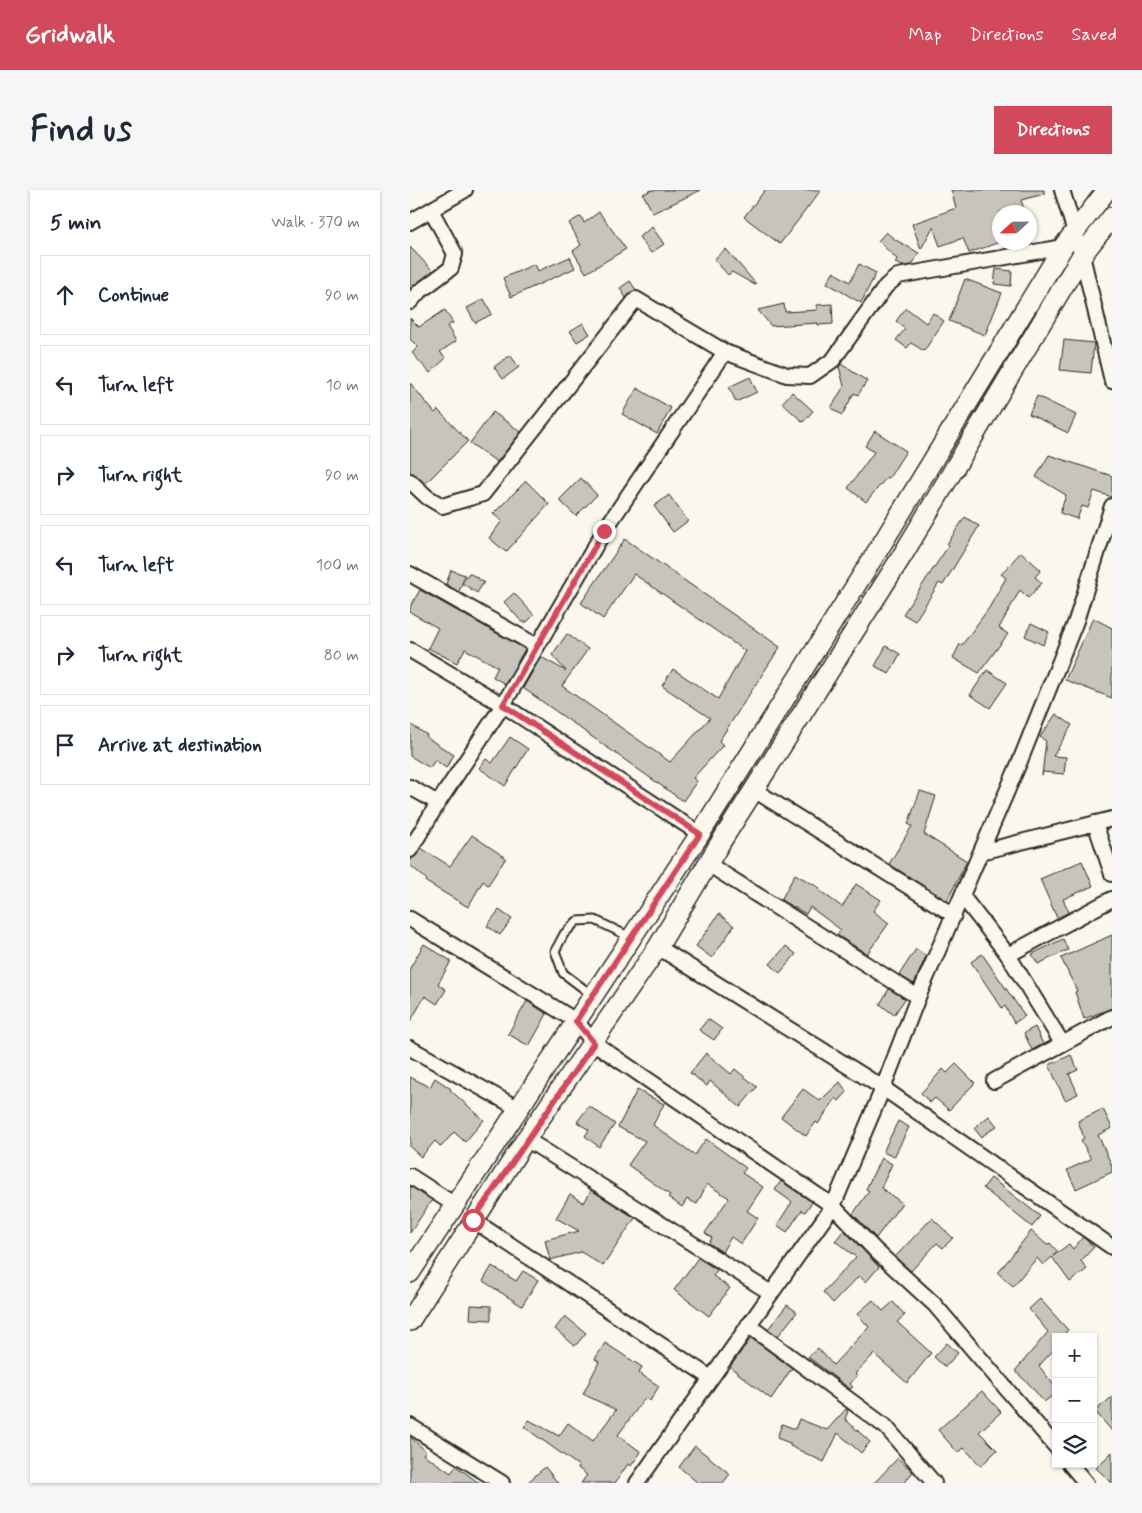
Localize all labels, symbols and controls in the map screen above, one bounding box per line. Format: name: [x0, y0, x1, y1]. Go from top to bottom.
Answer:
text: Gridwalk: [25, 20, 115, 51]
text: Map: [909, 23, 942, 47]
text: Directions: [970, 23, 1044, 47]
text: Saved: [1072, 23, 1117, 47]
button: Directions: [994, 106, 1112, 154]
text: Find us: [30, 107, 132, 153]
north arrow: [992, 205, 1037, 250]
text: 5 min: [50, 209, 102, 237]
text: Walk · 370 m: [271, 212, 360, 233]
icon: ahead: [51, 281, 79, 309]
text: Continue: [98, 283, 169, 308]
text: 90 m: [325, 285, 359, 306]
icon: left: [51, 371, 79, 399]
text: Turn left: [98, 373, 174, 398]
text: 10 m: [326, 375, 359, 396]
icon: right: [51, 461, 79, 489]
text: Turn right: [98, 463, 182, 488]
text: 90 m: [325, 465, 359, 486]
route end: [593, 520, 616, 543]
icon: left: [51, 551, 79, 579]
text: Turn left: [98, 553, 174, 578]
text: 100 m: [316, 555, 359, 576]
icon: right: [51, 641, 79, 669]
text: Turn right: [98, 643, 182, 668]
text: 80 m: [324, 645, 359, 666]
icon: arrive: [51, 731, 79, 759]
text: Arrive at destination: [98, 733, 262, 758]
route start: [462, 1209, 485, 1232]
map controls: [1052, 1333, 1097, 1468]
button: +: [1052, 1333, 1097, 1378]
button: −: [1052, 1378, 1097, 1423]
button: layers: [1052, 1423, 1097, 1468]

